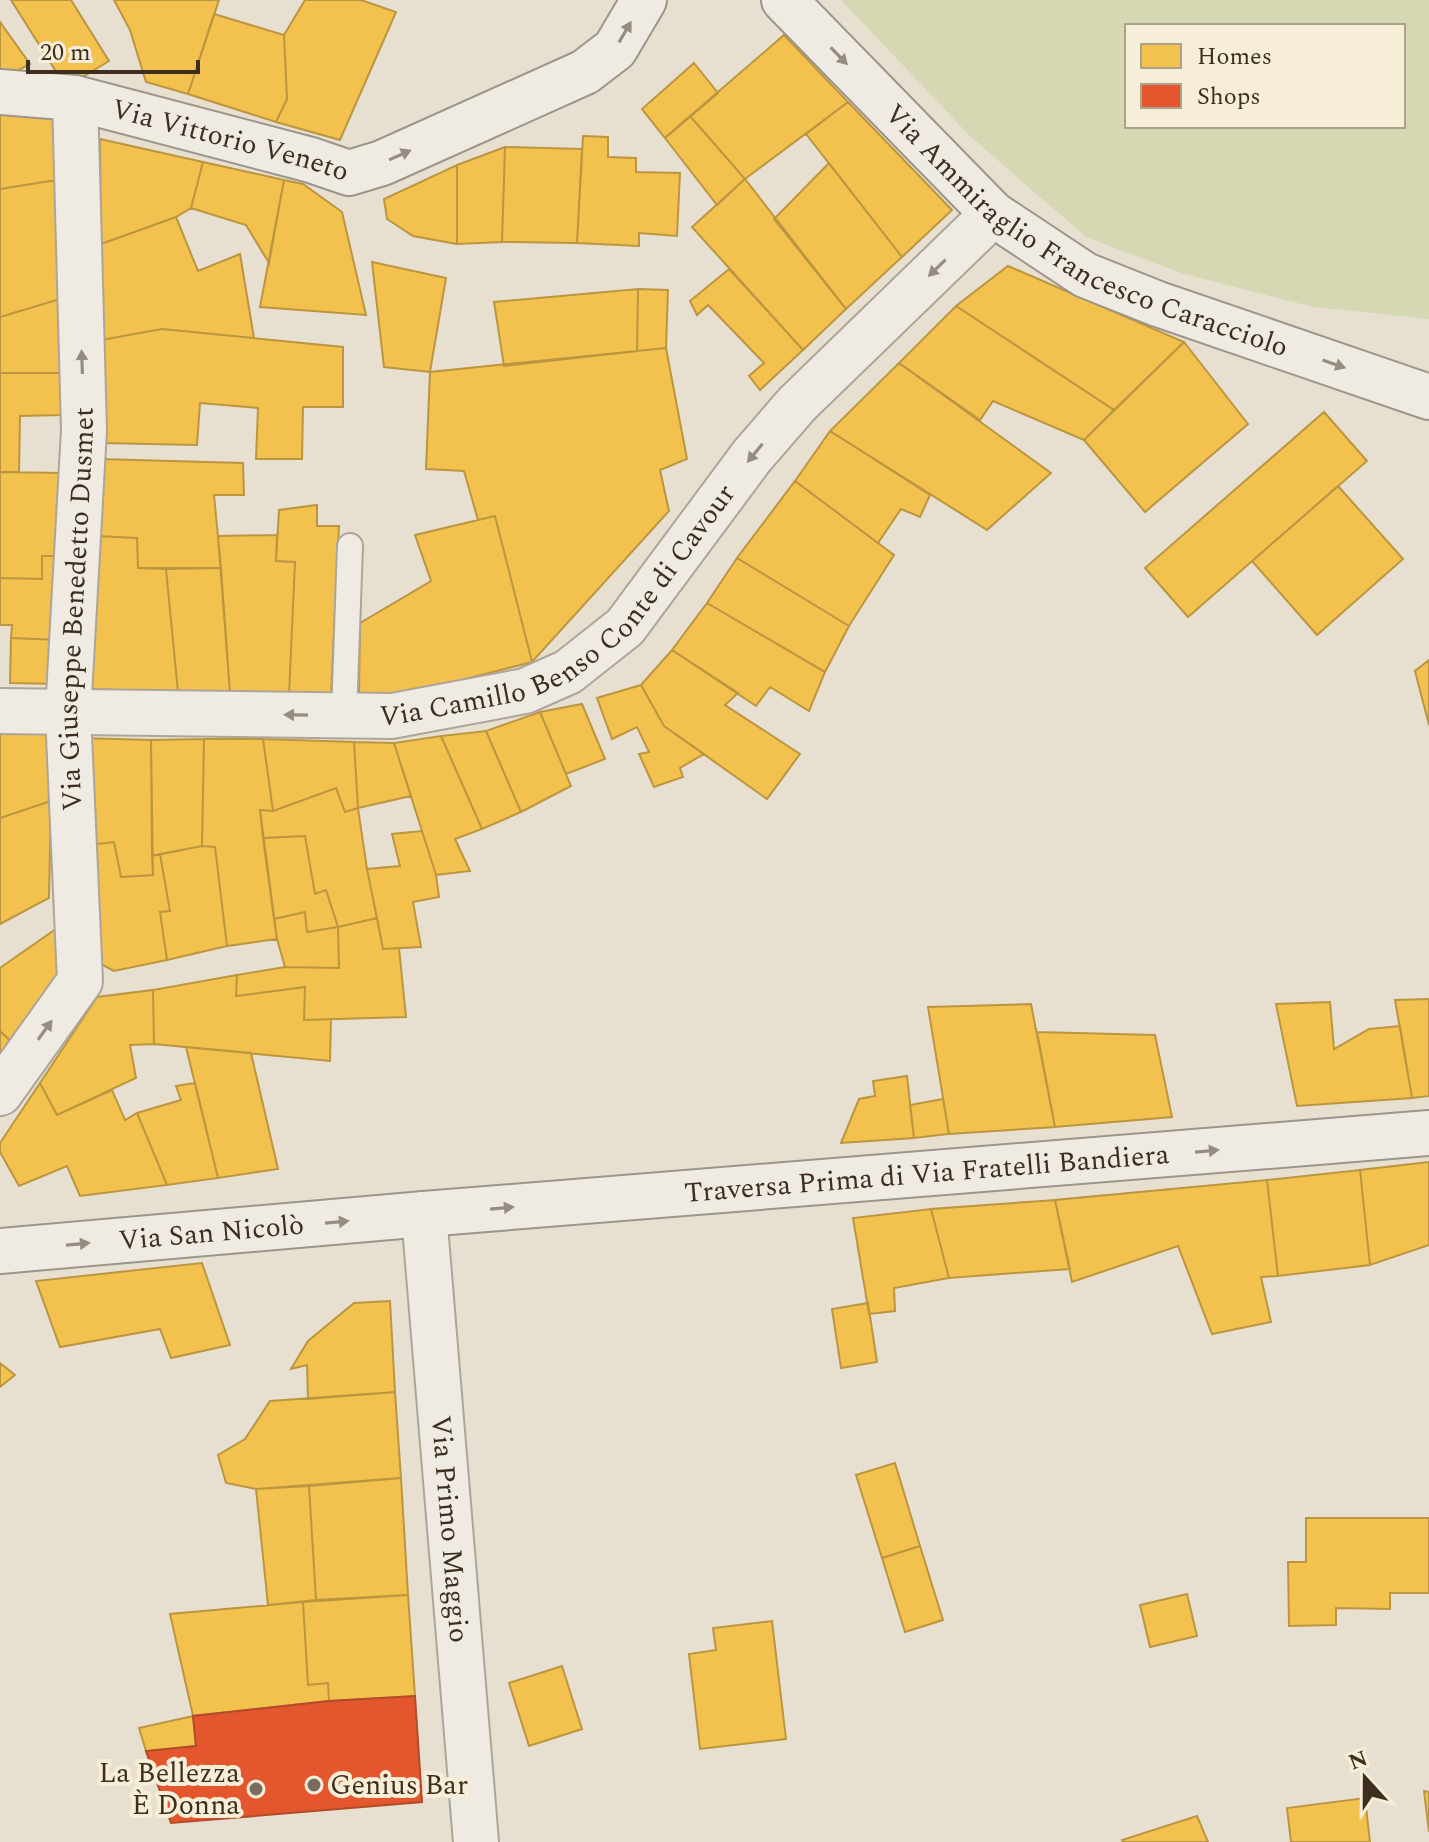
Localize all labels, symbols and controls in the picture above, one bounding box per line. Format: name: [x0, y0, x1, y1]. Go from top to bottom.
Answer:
one-way arrow: [618, 21, 632, 43]
scale bar: [28, 24, 198, 74]
legend: [1125, 24, 1405, 128]
text: 20 m: [40, 35, 91, 71]
text: Homes: [1197, 39, 1272, 75]
one-way arrow: [829, 46, 847, 65]
text: Shops: [1197, 79, 1261, 115]
street label: Via Vittorio Veneto: [107, 87, 355, 193]
street label: Via Ammiraglio Francesco Caracciolo: [875, 93, 1294, 369]
one-way arrow: [389, 148, 412, 161]
one-way arrow: [928, 259, 947, 277]
one-way arrow: [75, 349, 88, 374]
one-way arrow: [1322, 359, 1346, 371]
street label: Via Giuseppe Benedetto Dusmet: [46, 406, 106, 812]
one-way arrow: [747, 443, 764, 463]
street label: Via Camillo Benso Conte di Cavour: [379, 475, 746, 738]
one-way arrow: [283, 709, 308, 721]
one-way arrow: [37, 1019, 53, 1041]
street label: Traversa Prima di Via Fratelli Bandiera: [682, 1132, 1171, 1214]
one-way arrow: [1195, 1144, 1220, 1157]
one-way arrow: [490, 1201, 515, 1214]
street label: Via San Nicolò: [117, 1203, 306, 1262]
one-way arrow: [325, 1215, 350, 1228]
one-way arrow: [66, 1237, 91, 1250]
street label: Via Primo Maggio: [419, 1413, 481, 1644]
north arrow: [1325, 1738, 1405, 1818]
text: N: [1344, 1742, 1373, 1779]
place label: La Bellezza È Donna: [99, 1752, 240, 1827]
place label: Genius Bar: [330, 1764, 468, 1807]
marker: Genius Bar: [305, 1776, 323, 1794]
marker: La Bellezza È Donna: [247, 1780, 265, 1798]

